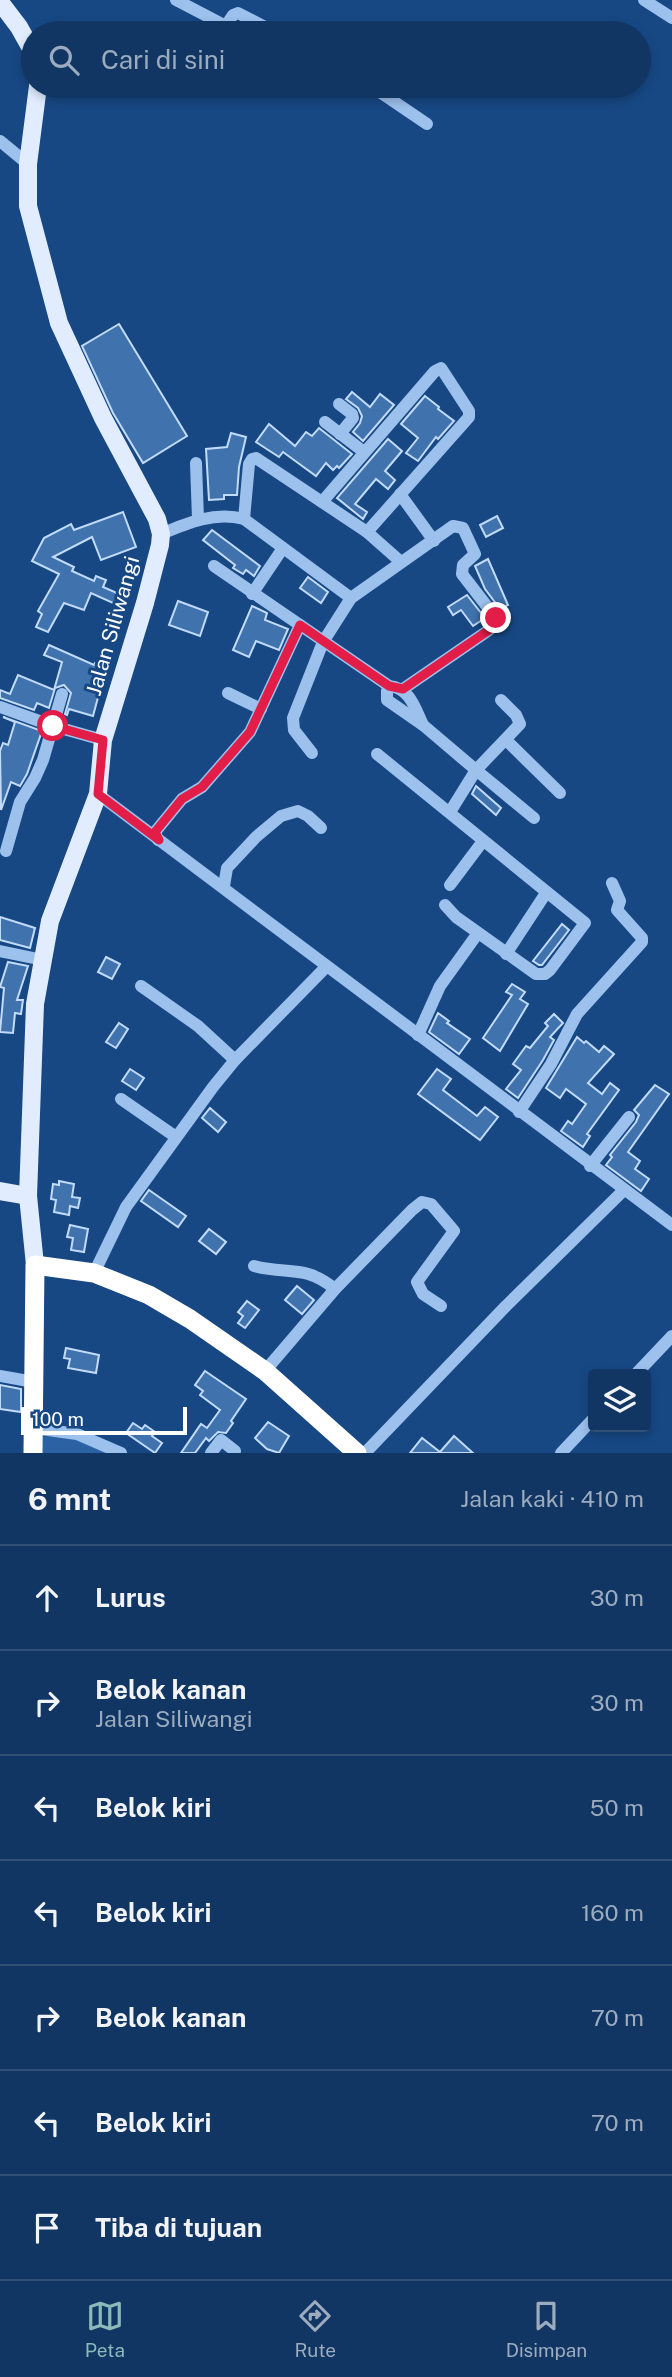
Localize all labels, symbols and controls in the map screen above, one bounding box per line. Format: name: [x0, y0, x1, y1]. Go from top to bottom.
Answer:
search box: [21, 21, 651, 98]
icon: search: [45, 41, 83, 79]
text: Cari di sini: [101, 44, 225, 75]
street label: Jalan Siliwangi: [81, 553, 144, 698]
route end: [480, 602, 511, 633]
route start: [37, 710, 68, 741]
map controls: [588, 1369, 651, 1432]
button: layers: [588, 1369, 651, 1432]
scale bar: [21, 1404, 187, 1436]
text: 100 m: [32, 1408, 84, 1430]
text: 6 mnt: [28, 1481, 111, 1517]
text: Jalan kaki · 410 m: [460, 1485, 644, 1512]
icon: ahead: [28, 1579, 66, 1617]
text: Lurus: [95, 1582, 166, 1613]
text: 30 m: [590, 1584, 644, 1611]
text: Belok kanan: [95, 1674, 246, 1705]
icon: right: [28, 1684, 66, 1722]
text: 30 m: [590, 1689, 644, 1716]
text: Jalan Siliwangi: [95, 1705, 253, 1732]
icon: left: [28, 1789, 66, 1827]
text: Belok kiri: [95, 1792, 211, 1823]
text: 50 m: [590, 1794, 644, 1821]
icon: left: [28, 1894, 66, 1932]
text: Belok kiri: [95, 1897, 211, 1928]
text: 160 m: [581, 1899, 644, 1926]
icon: right: [28, 1999, 66, 2037]
text: Belok kanan: [95, 2002, 246, 2033]
text: 70 m: [591, 2004, 644, 2031]
icon: left: [28, 2104, 66, 2142]
text: Belok kiri: [95, 2107, 211, 2138]
text: 70 m: [591, 2109, 644, 2136]
icon: arrive: [28, 2209, 66, 2247]
text: Tiba di tujuan: [95, 2212, 262, 2243]
tab: Peta: [85, 2297, 125, 2361]
tab: Rute: [295, 2297, 336, 2361]
tab: Disimpan: [506, 2297, 587, 2361]

